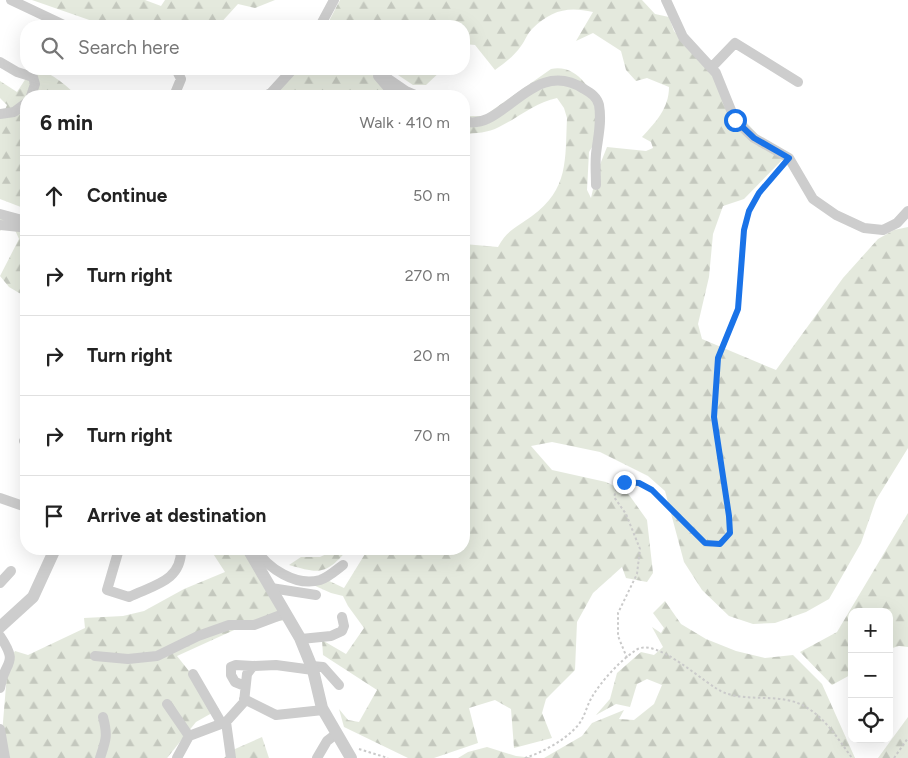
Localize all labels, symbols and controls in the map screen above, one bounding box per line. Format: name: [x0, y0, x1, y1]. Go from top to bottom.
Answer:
search box: [20, 20, 470, 75]
icon: search: [38, 34, 66, 62]
text: Search here: [78, 36, 180, 59]
route start: [724, 109, 747, 132]
text: 6 min: [40, 110, 93, 135]
text: Walk · 410 m: [360, 113, 450, 132]
icon: ahead: [40, 182, 68, 210]
text: Continue: [87, 184, 167, 207]
text: 50 m: [413, 186, 450, 205]
icon: right: [40, 262, 68, 290]
text: Turn right: [87, 264, 173, 287]
text: 270 m: [405, 266, 450, 285]
icon: right: [40, 342, 68, 370]
text: Turn right: [87, 344, 173, 367]
text: 20 m: [413, 346, 450, 365]
icon: right: [40, 422, 68, 450]
text: Turn right: [87, 424, 173, 447]
text: 70 m: [414, 426, 450, 445]
route end: [613, 471, 636, 494]
icon: arrive: [40, 502, 68, 530]
text: Arrive at destination: [87, 504, 266, 527]
map controls: [848, 608, 893, 743]
button: +: [848, 608, 893, 653]
button: −: [848, 653, 893, 698]
button: locate: [848, 698, 893, 743]

